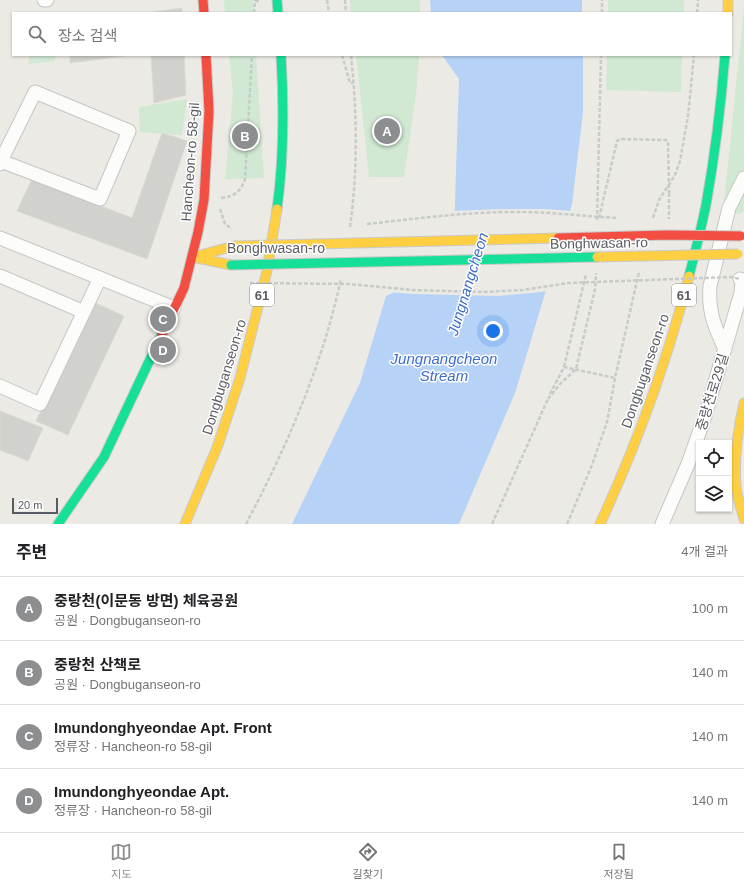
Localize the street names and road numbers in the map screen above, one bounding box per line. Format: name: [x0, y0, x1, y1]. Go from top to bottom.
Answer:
street label: Hancheon-ro 58-gil: [178, 102, 202, 222]
street label: Bonghwasan-ro: [550, 234, 648, 252]
street label: Bonghwasan-ro: [227, 240, 325, 256]
road number: 61: [250, 284, 274, 306]
road number: 61: [672, 284, 696, 306]
street label: Dongbuganseon-ro: [618, 312, 672, 430]
street label: Dongbuganseon-ro: [199, 317, 249, 437]
street label: 중랑천로29길: [693, 351, 731, 433]

